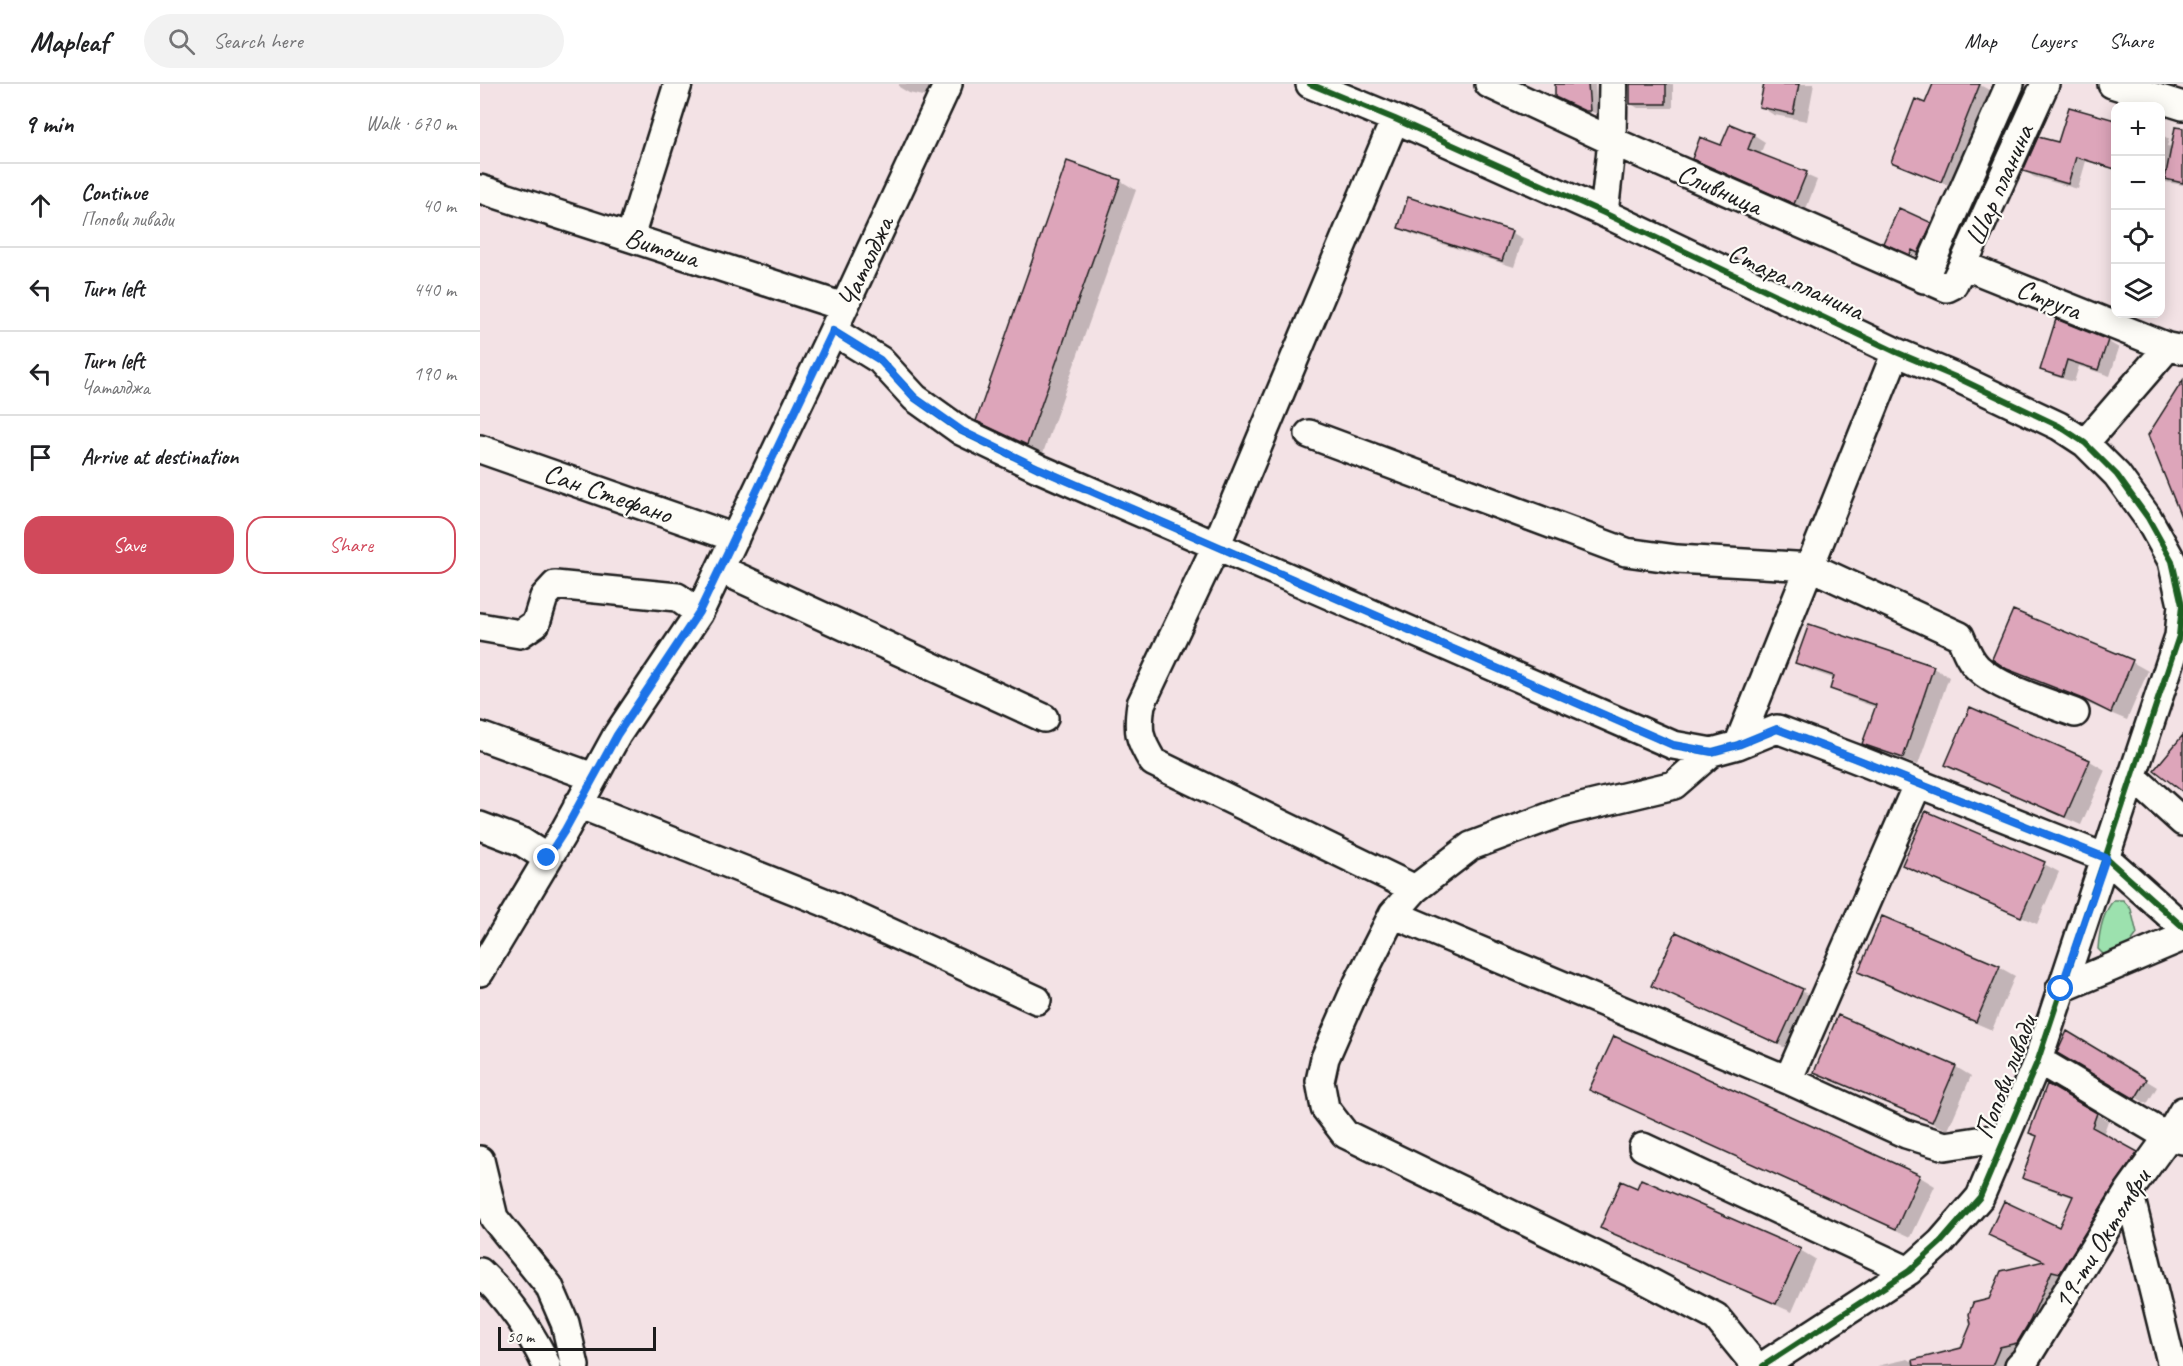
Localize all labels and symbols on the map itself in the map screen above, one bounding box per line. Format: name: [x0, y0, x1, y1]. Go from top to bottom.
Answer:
street label: Шар планина: [1957, 117, 2042, 251]
street label: Сливница: [1672, 155, 1770, 224]
street label: Чаталджа: [829, 209, 902, 313]
street label: Витоша: [621, 219, 706, 276]
street label: Стара планина: [1723, 234, 1871, 328]
street label: Струга: [2012, 270, 2088, 328]
street label: Сан Стефано: [539, 455, 679, 532]
route end: [533, 844, 559, 870]
route start: [2047, 975, 2073, 1001]
street label: Попови ливади: [1965, 1007, 2046, 1144]
street label: 19-ти Октомври: [2044, 1160, 2159, 1316]
scale bar: [498, 1324, 656, 1352]

